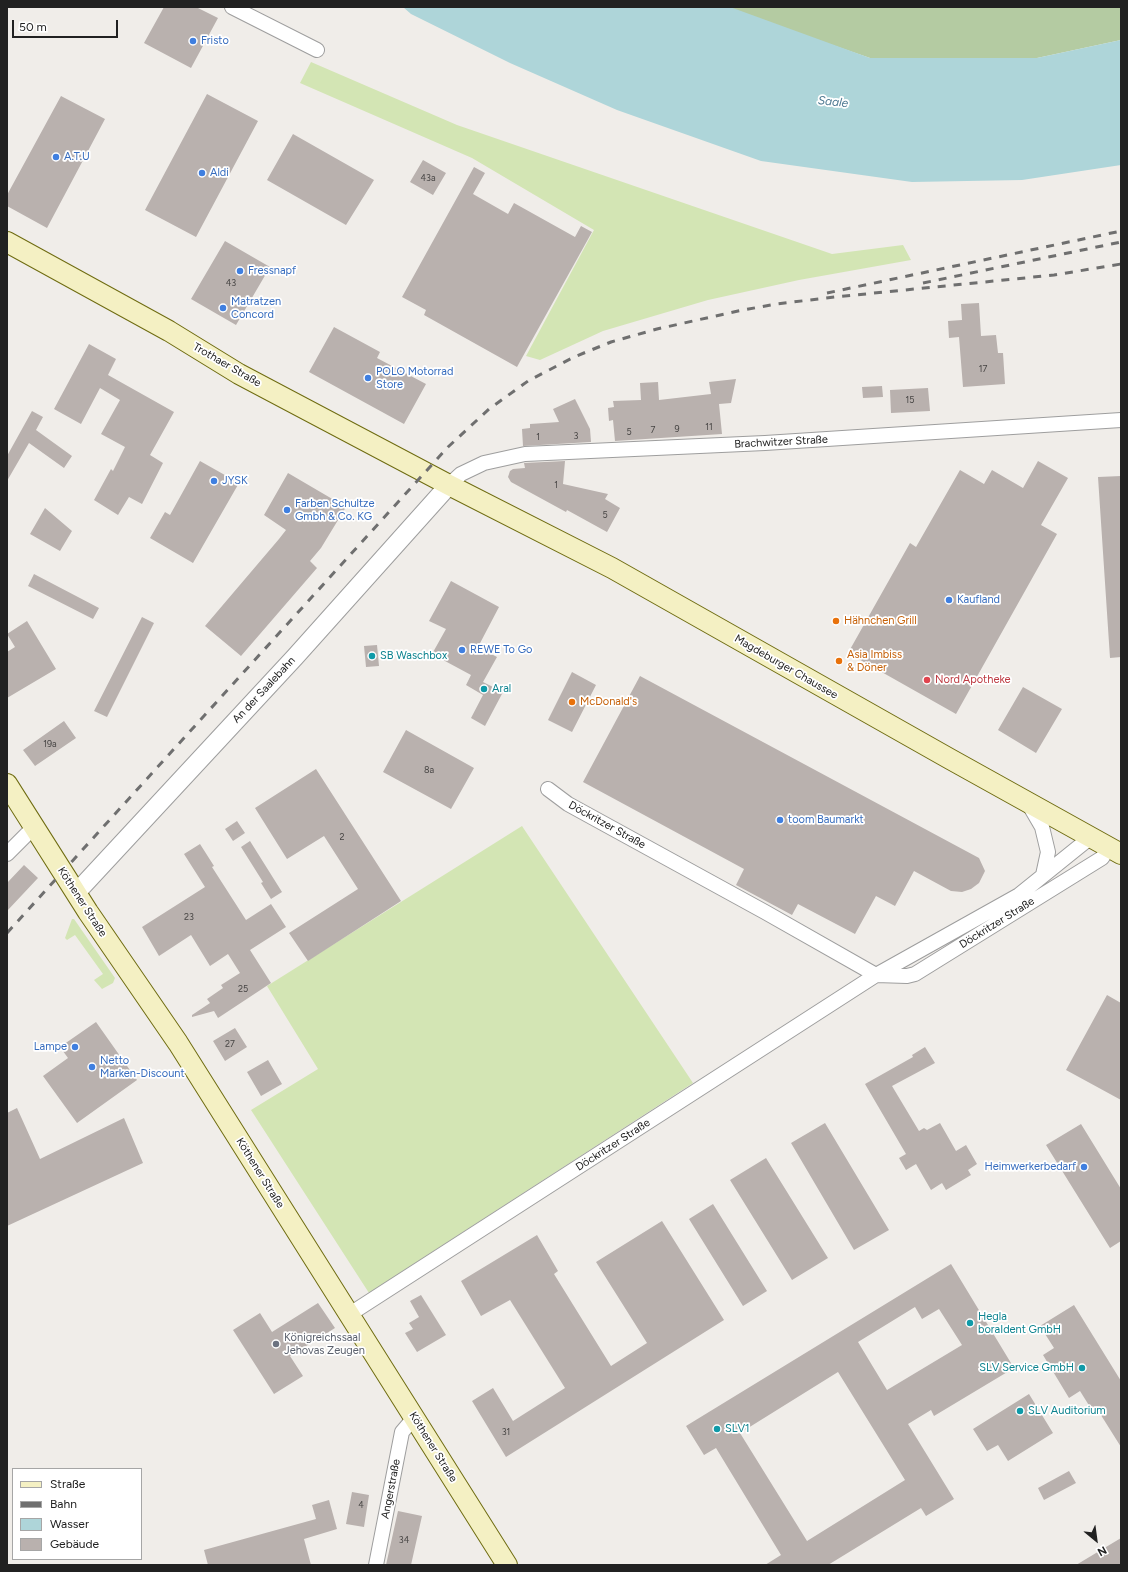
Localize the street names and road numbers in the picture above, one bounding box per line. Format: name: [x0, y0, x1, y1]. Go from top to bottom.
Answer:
street label: Trothaer Straße: [191, 340, 263, 390]
street label: Brachwitzer Straße: [734, 433, 828, 451]
street label: Magdeburger Chaussee: [732, 632, 840, 702]
street label: An der Saalebahn: [230, 654, 298, 726]
street label: Döckritzer Straße: [566, 798, 648, 852]
street label: Köthener Straße: [55, 865, 109, 939]
street label: Döckritzer Straße: [957, 895, 1037, 951]
street label: Döckritzer Straße: [573, 1116, 653, 1174]
street label: Köthener Straße: [233, 1135, 287, 1211]
street label: Köthener Straße: [406, 1409, 460, 1485]
street label: Angerstraße: [379, 1458, 403, 1520]

